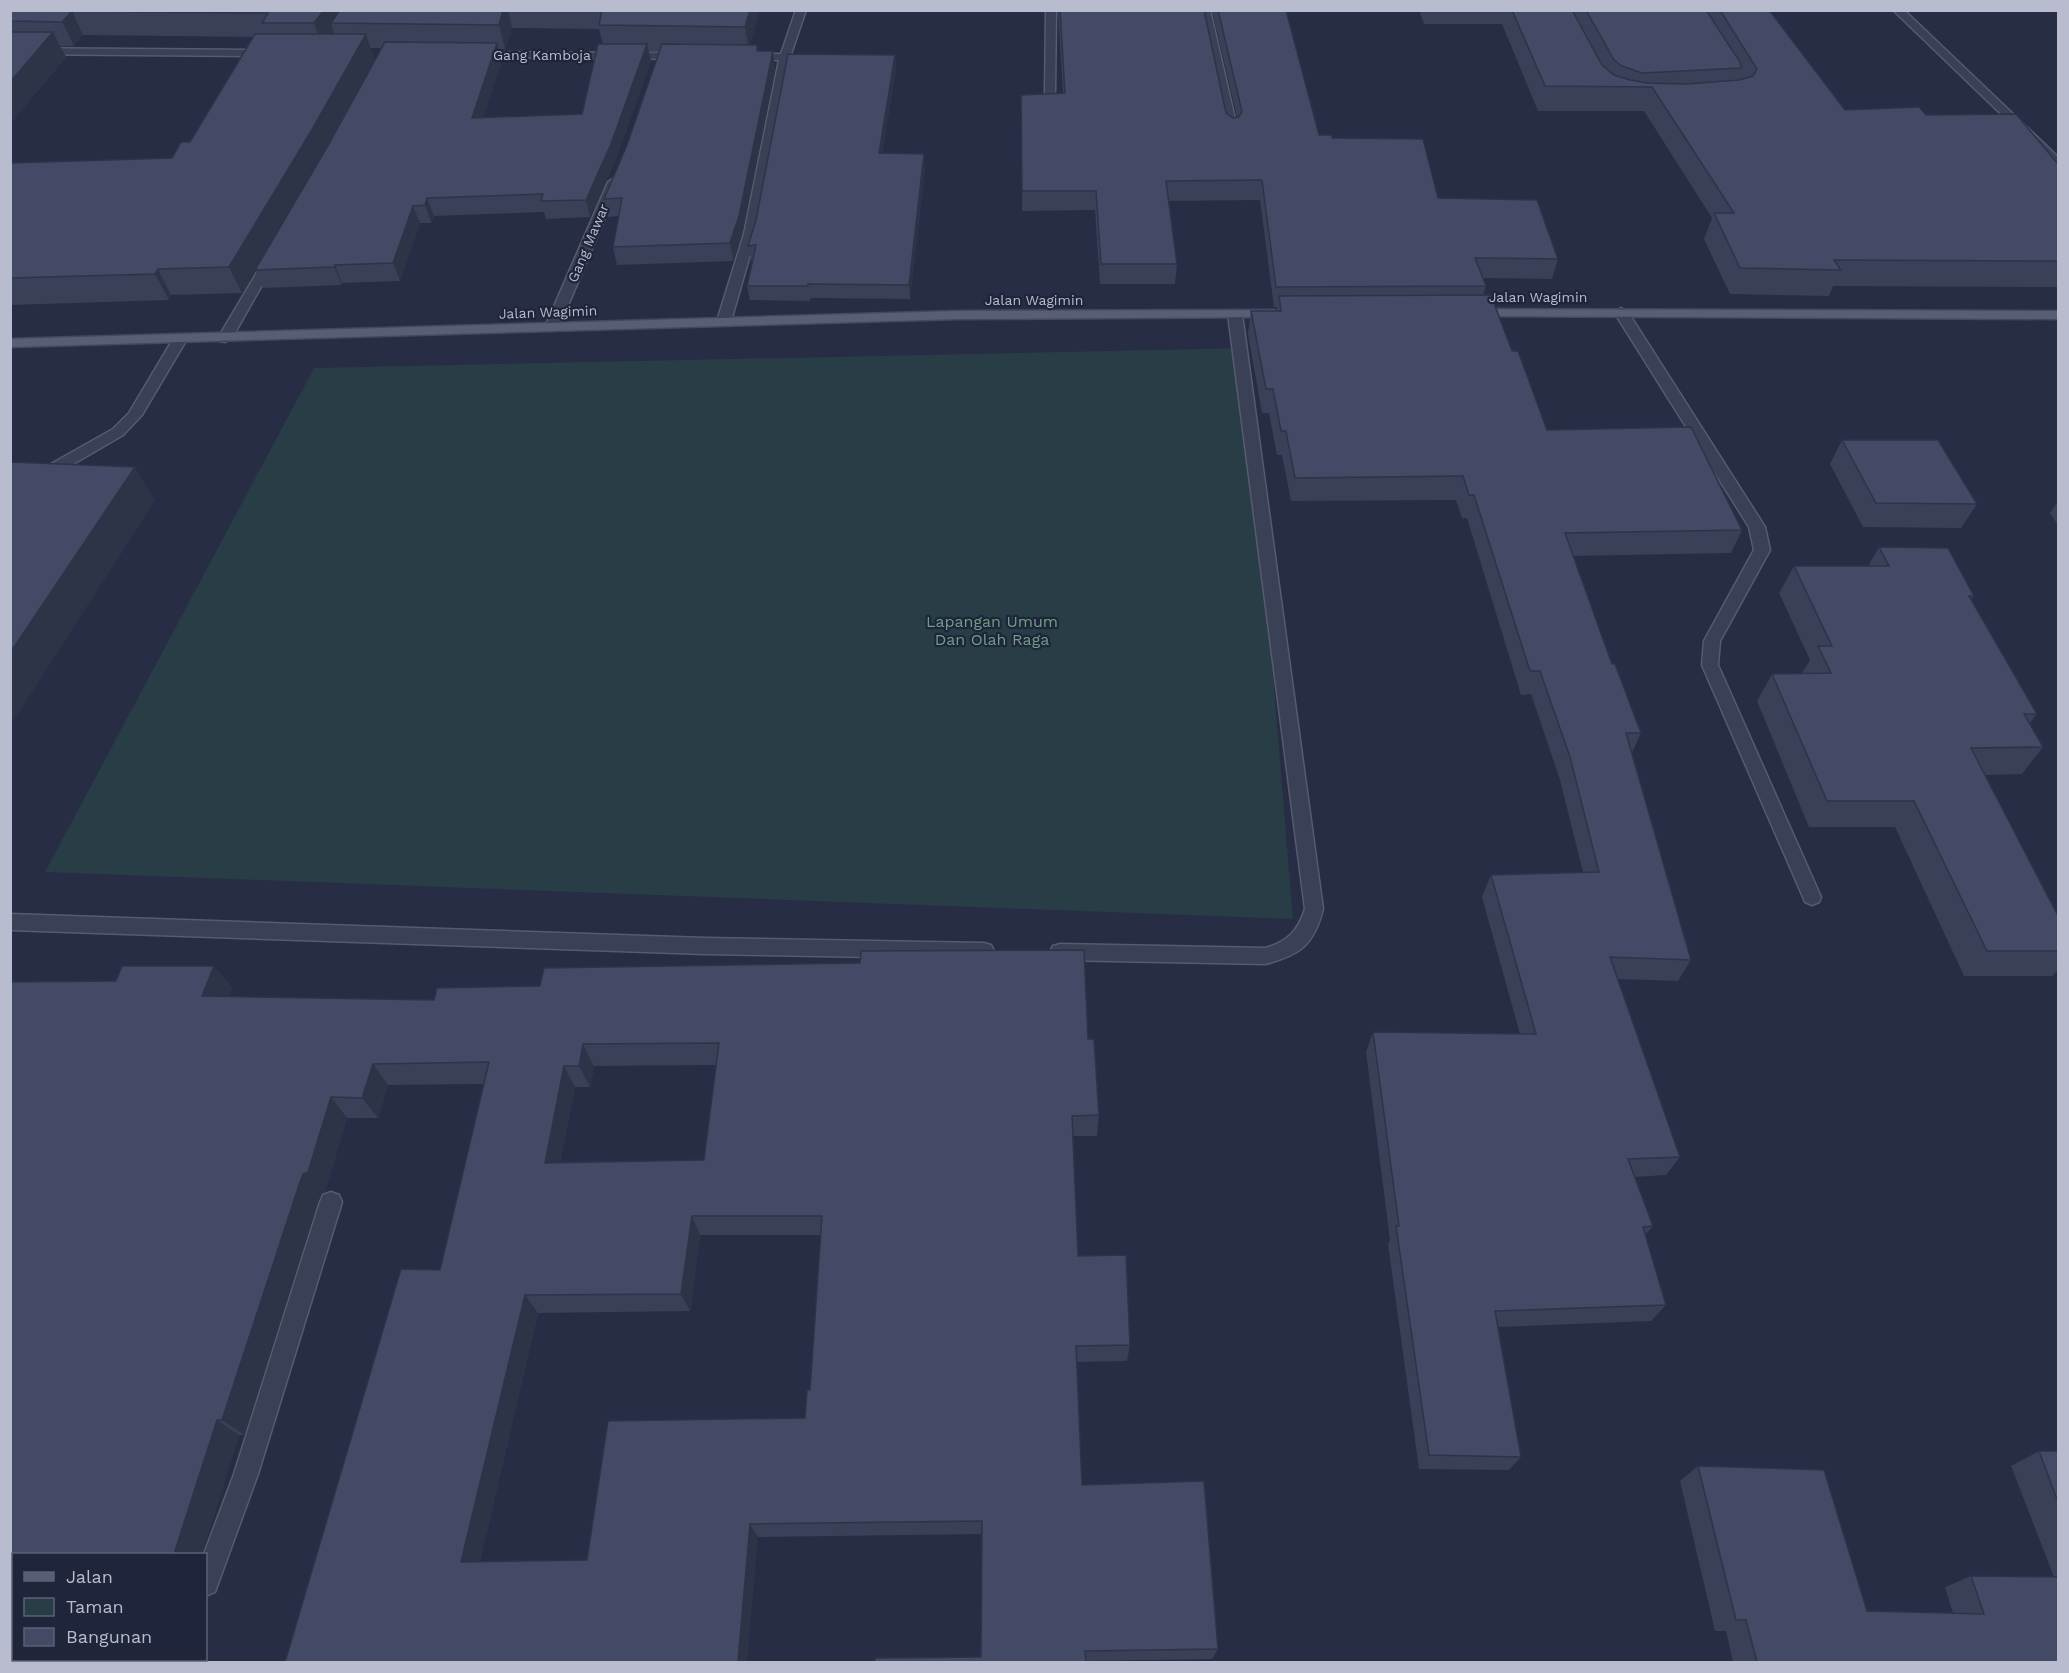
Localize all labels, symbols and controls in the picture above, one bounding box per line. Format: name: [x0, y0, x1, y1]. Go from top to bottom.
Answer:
street label: Gang Kamboja: [493, 47, 591, 63]
street label: Gang Mawar: [564, 201, 612, 285]
street label: Jalan Wagimin: [1489, 289, 1587, 305]
street label: Jalan Wagimin: [985, 292, 1083, 308]
street label: Jalan Wagimin: [498, 302, 598, 322]
park label: Lapangan Umum Dan Olah Raga: [926, 612, 1058, 649]
legend: [12, 1553, 207, 1661]
text: Jalan: [66, 1566, 113, 1587]
text: Taman: [66, 1596, 124, 1617]
text: Bangunan: [66, 1626, 152, 1647]

